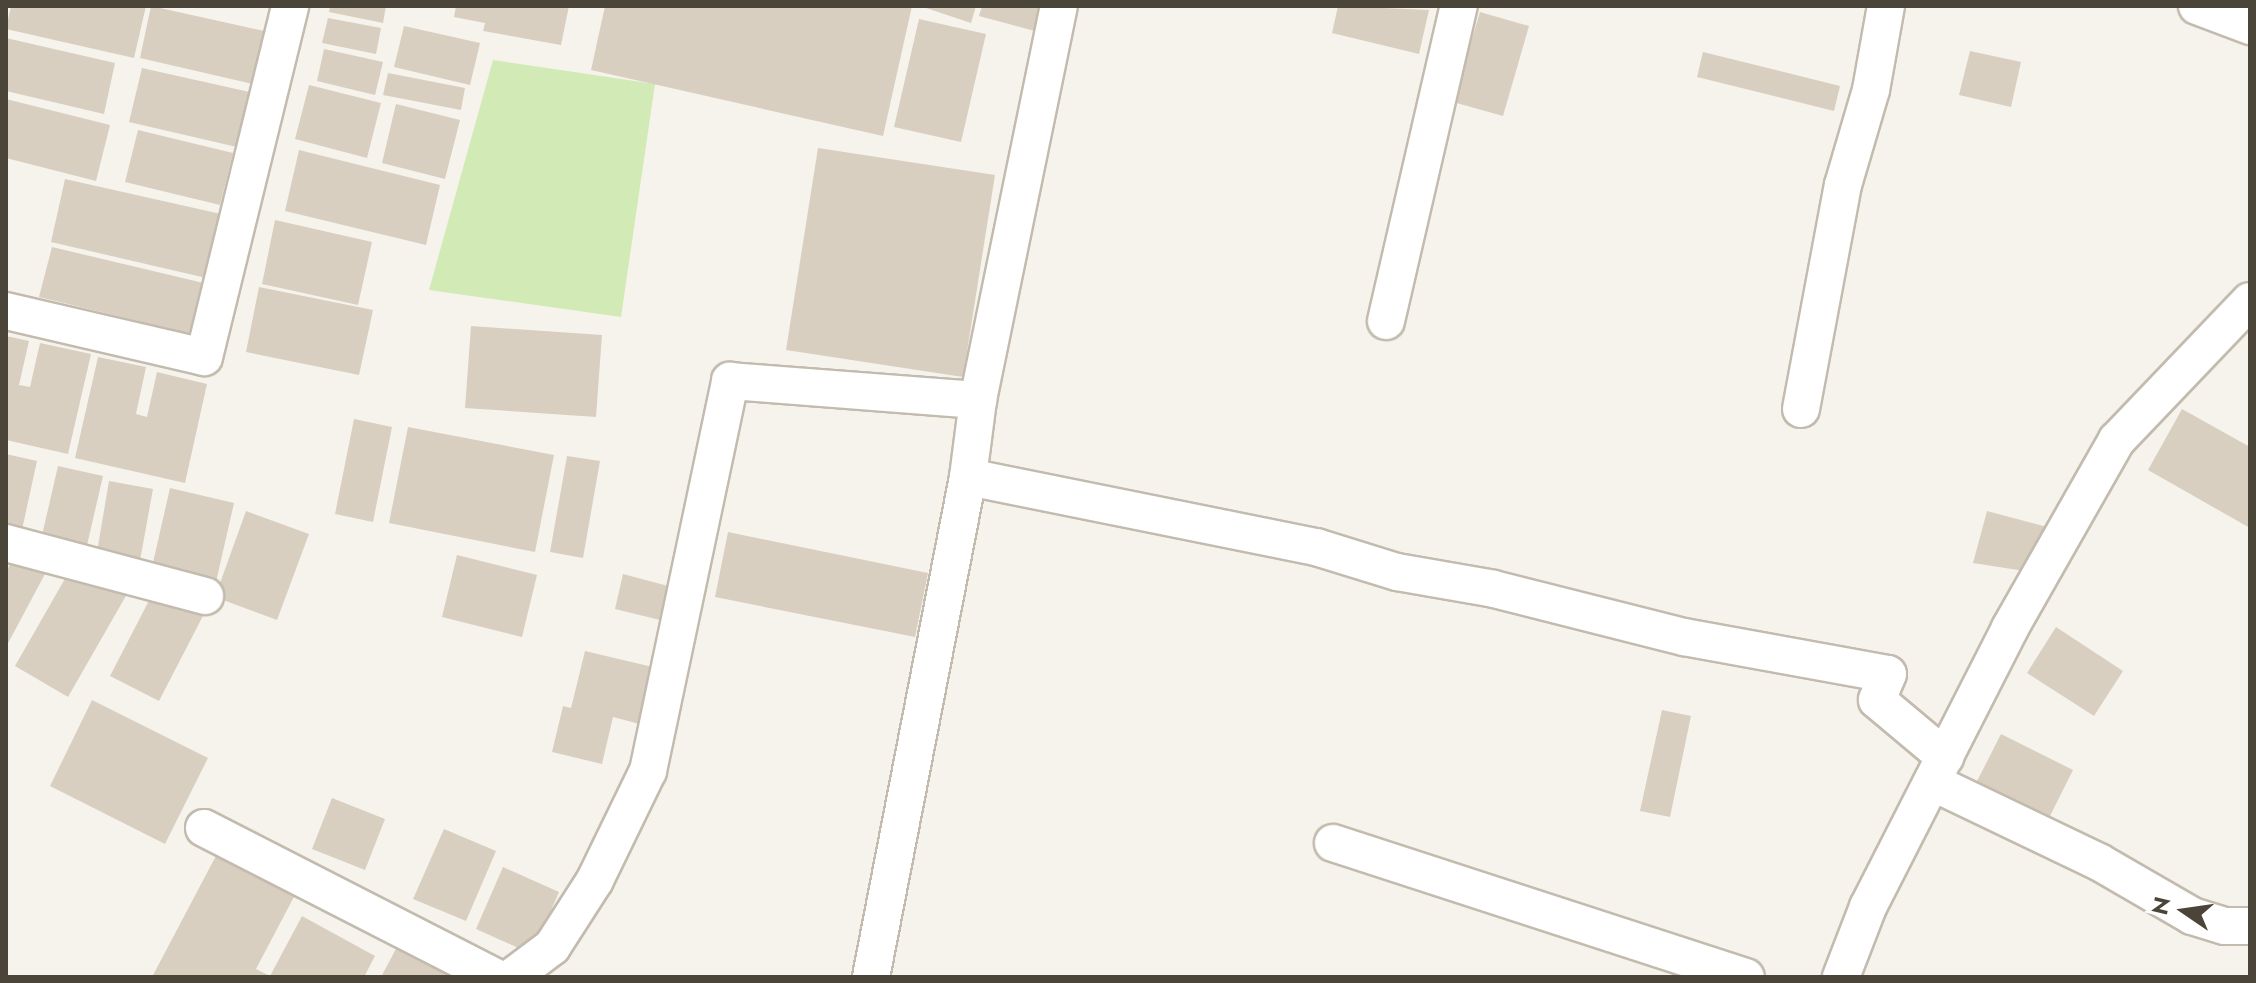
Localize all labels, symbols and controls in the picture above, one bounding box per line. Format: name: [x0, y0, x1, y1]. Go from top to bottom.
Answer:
north arrow: [2144, 871, 2224, 951]
text: N: [2143, 893, 2178, 918]

